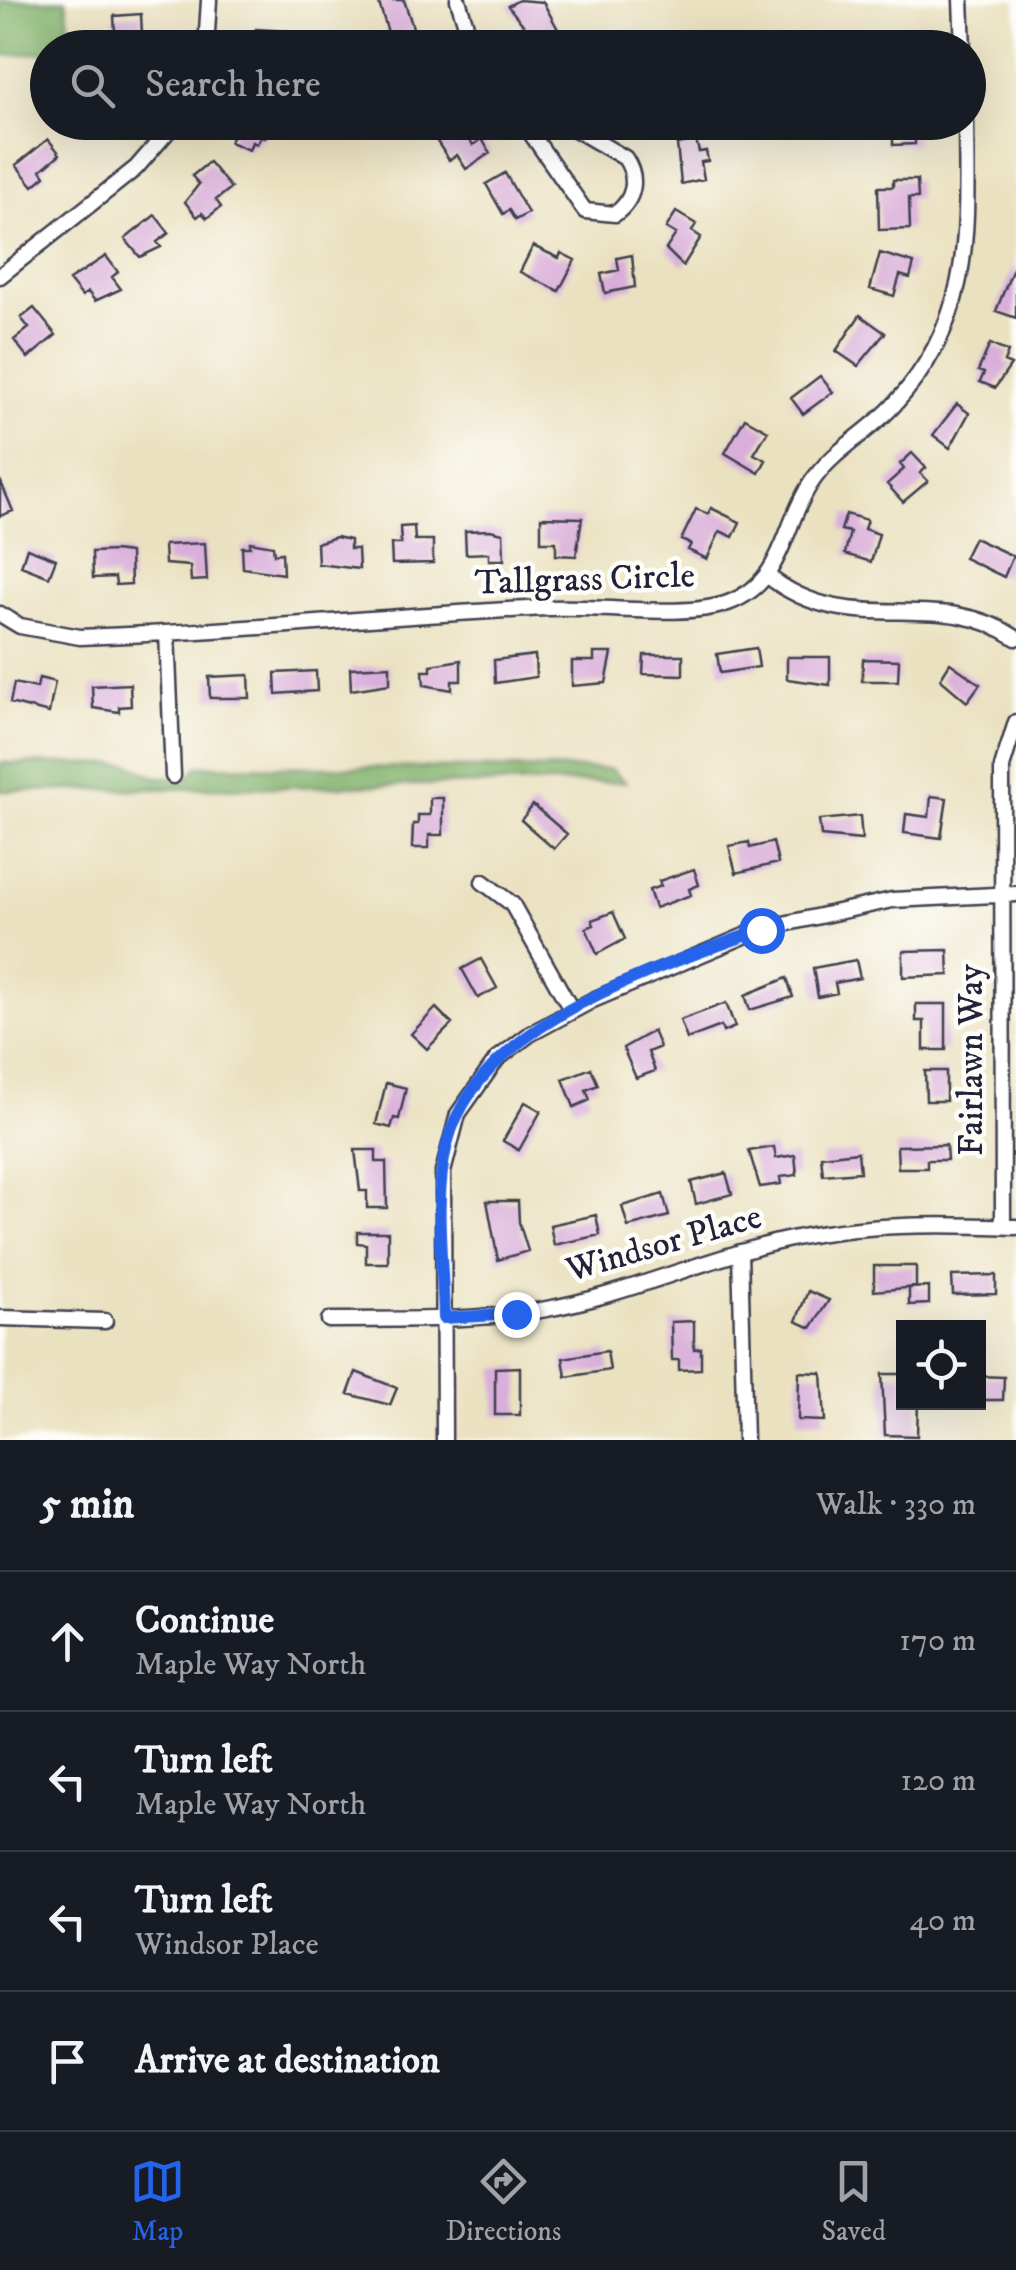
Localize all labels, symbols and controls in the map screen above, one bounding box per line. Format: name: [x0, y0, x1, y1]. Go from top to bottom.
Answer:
search box: [30, 30, 986, 140]
icon: search: [65, 58, 120, 113]
text: Search here: [145, 61, 321, 109]
street label: Tallgrass Circle: [474, 554, 696, 606]
route start: [739, 908, 785, 954]
street label: Fairlawn Way: [950, 964, 994, 1156]
street label: Windsor Place: [560, 1195, 767, 1293]
route end: [494, 1292, 540, 1338]
map controls: [896, 1320, 986, 1410]
button: locate: [896, 1320, 986, 1410]
text: 5 min: [40, 1479, 134, 1531]
text: Walk · 330 m: [816, 1485, 976, 1525]
text: Continue: [135, 1597, 274, 1645]
icon: ahead: [40, 1614, 95, 1669]
text: 170 m: [899, 1621, 976, 1661]
text: Maple Way North: [135, 1645, 366, 1685]
text: Turn left: [135, 1737, 273, 1785]
icon: left: [40, 1754, 95, 1809]
text: 120 m: [900, 1761, 976, 1801]
text: Maple Way North: [135, 1785, 366, 1825]
text: Turn left: [135, 1877, 273, 1925]
icon: left: [40, 1894, 95, 1949]
text: 40 m: [909, 1901, 976, 1941]
text: Windsor Place: [135, 1925, 319, 1965]
icon: arrive: [40, 2034, 95, 2089]
text: Arrive at destination: [135, 2037, 440, 2085]
tab: Map: [130, 2154, 185, 2249]
tab: Directions: [445, 2154, 561, 2249]
tab: Saved: [822, 2154, 886, 2249]

